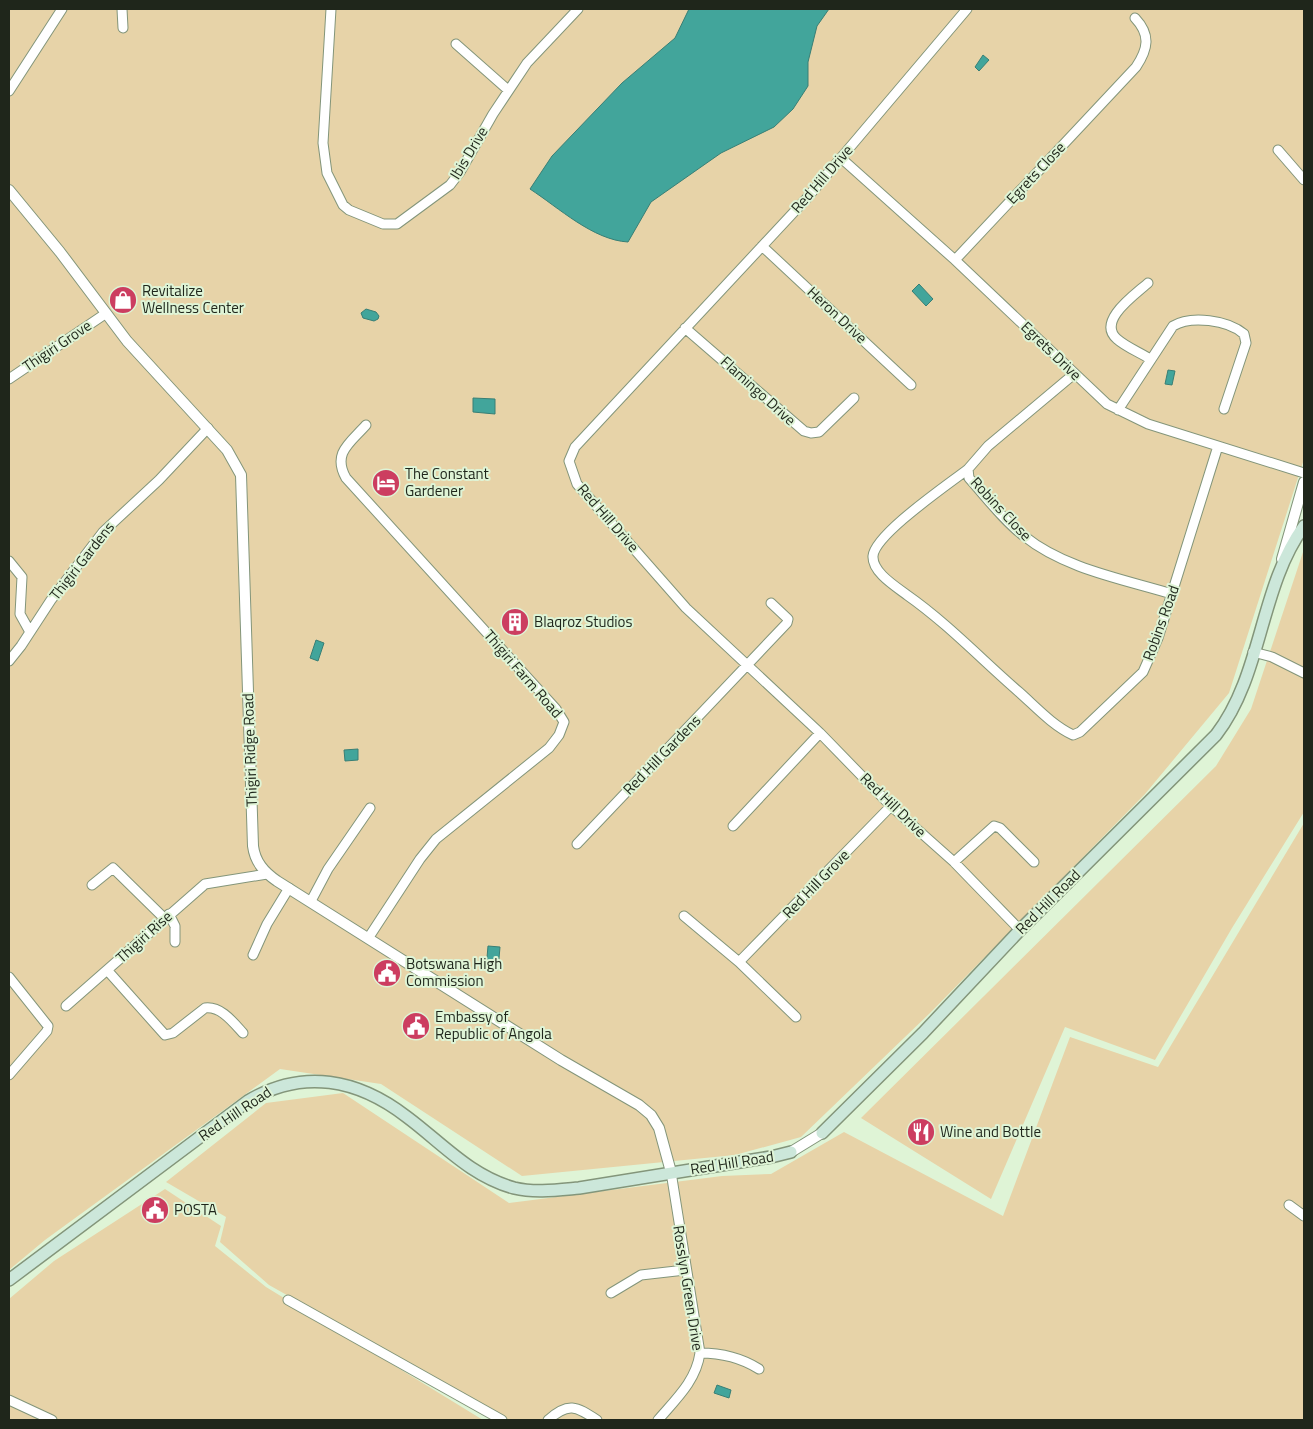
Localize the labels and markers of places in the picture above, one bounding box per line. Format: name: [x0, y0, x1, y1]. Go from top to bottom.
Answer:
place label: Revitalize Wellness Center: [142, 279, 244, 319]
shop icon: Revitalize Wellness Center: [108, 285, 138, 315]
place label: The Constant Gardener: [405, 462, 490, 502]
hotel icon: The Constant Gardener: [371, 468, 401, 498]
building icon: Blaqroz Studios: [500, 607, 530, 637]
place label: Blaqroz Studios: [534, 610, 633, 633]
place label: Botswana High Commission: [406, 952, 502, 992]
public building icon: Botswana High Commission: [372, 958, 402, 988]
place label: Embassy of Republic of Angola: [435, 1005, 552, 1045]
public building icon: Embassy of Republic of Angola: [401, 1011, 431, 1041]
restaurant icon: Wine and Bottle: [906, 1117, 936, 1147]
place label: Wine and Bottle: [940, 1120, 1041, 1143]
public building icon: POSTA: [140, 1195, 170, 1225]
place label: POSTA: [174, 1198, 217, 1221]

